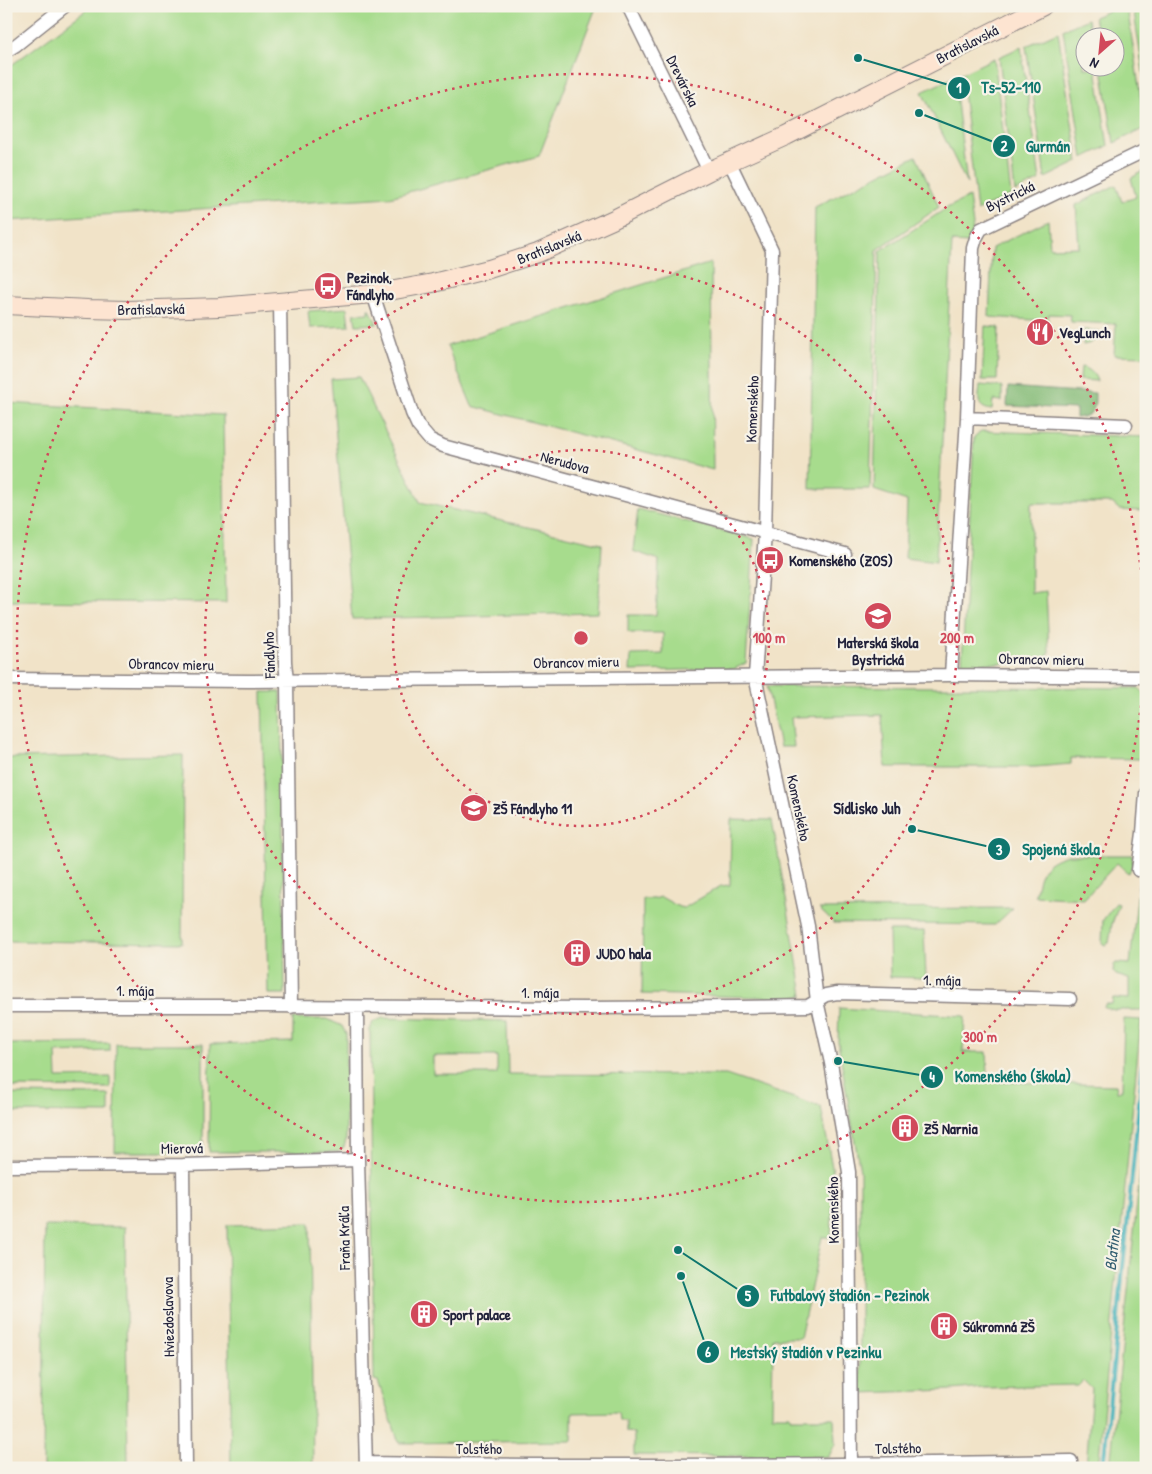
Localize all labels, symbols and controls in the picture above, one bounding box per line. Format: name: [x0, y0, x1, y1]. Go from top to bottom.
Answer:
street label: Bratislavská: [932, 19, 1002, 69]
north arrow: [1074, 28, 1124, 78]
street label: Drevárska: [662, 52, 704, 110]
text: N: [1086, 54, 1102, 74]
callout: Ts-52-110: [946, 72, 1051, 103]
text: Ts-52-110: [980, 76, 1041, 98]
text: 1: [956, 77, 962, 98]
callout: Gurmán: [991, 131, 1081, 162]
text: 2: [1000, 135, 1008, 156]
text: Gurmán: [1026, 135, 1070, 157]
street label: Bystrická: [982, 175, 1038, 217]
street label: Bratislavská: [514, 225, 584, 269]
place label: Pezinok, Fándlyho: [346, 267, 394, 306]
bus stop icon: Pezinok, Fándlyho: [313, 271, 343, 301]
street label: Bratislavská: [117, 298, 185, 320]
restaurant icon: VegLunch: [1025, 317, 1055, 347]
place label: VegLunch: [1059, 322, 1111, 344]
street label: Komenského: [740, 375, 764, 443]
street label: Nerudova: [538, 445, 592, 479]
bus stop icon: Komenského (ZOS): [755, 545, 785, 575]
place label: Komenského (ZOS): [789, 550, 893, 571]
school or university icon: Materská škola Bystrická: [863, 601, 893, 631]
text: 100 m: [753, 627, 785, 648]
text: 200 m: [940, 627, 974, 648]
centre of rings: [572, 629, 590, 647]
street label: Fándlyho: [258, 631, 280, 680]
place label: Materská škola Bystrická: [838, 632, 919, 671]
street label: Obrancov mieru: [998, 648, 1084, 670]
street label: Obrancov mieru: [533, 651, 619, 673]
street label: Obrancov mieru: [128, 653, 214, 675]
street label: Komenského: [782, 773, 816, 843]
school or university icon: ZŠ Fándlyho 11: [459, 793, 489, 823]
district label: Sídlisko Juh: [834, 797, 901, 819]
place label: ZŠ Fándlyho 11: [493, 798, 573, 820]
callout: Spojená škola: [987, 834, 1110, 865]
text: Spojená škola: [1022, 838, 1101, 861]
text: 3: [996, 839, 1003, 860]
building icon: JUDO hala: [562, 938, 592, 968]
place label: JUDO hala: [596, 943, 651, 964]
street label: 1. mája: [923, 969, 961, 991]
street label: 1. mája: [116, 980, 154, 1001]
street label: 1. mája: [521, 982, 559, 1003]
text: 300 m: [963, 1026, 997, 1047]
callout: Komenského (škola): [919, 1061, 1081, 1092]
text: Komenského (škola): [955, 1065, 1071, 1087]
text: 4: [929, 1066, 935, 1087]
building icon: ZŠ Narnia: [890, 1113, 920, 1143]
place label: ZŠ Narnia: [924, 1118, 978, 1139]
street label: Mierová: [161, 1137, 203, 1159]
street label: Komenského: [822, 1176, 844, 1244]
street label: Fraňa Kráľa: [333, 1206, 355, 1271]
water label: Blatina: [1099, 1227, 1125, 1272]
street label: Hviezdoslavova: [157, 1277, 179, 1357]
callout: Futbalový štadión - Pezinok: [735, 1280, 939, 1311]
text: Futbalový štadión - Pezinok: [770, 1284, 930, 1307]
text: 5: [745, 1285, 752, 1306]
building icon: Sport palace: [409, 1299, 439, 1329]
place label: Sport palace: [443, 1304, 511, 1326]
building icon: Súkromná ZŠ: [929, 1311, 959, 1341]
place label: Súkromná ZŠ: [963, 1316, 1035, 1337]
callout: Mestský štadión v Pezinku: [696, 1337, 892, 1368]
text: 6: [705, 1341, 711, 1362]
text: Mestský štadión v Pezinku: [731, 1341, 882, 1364]
street label: Tolstého: [875, 1437, 921, 1459]
street label: Tolstého: [456, 1438, 502, 1459]

